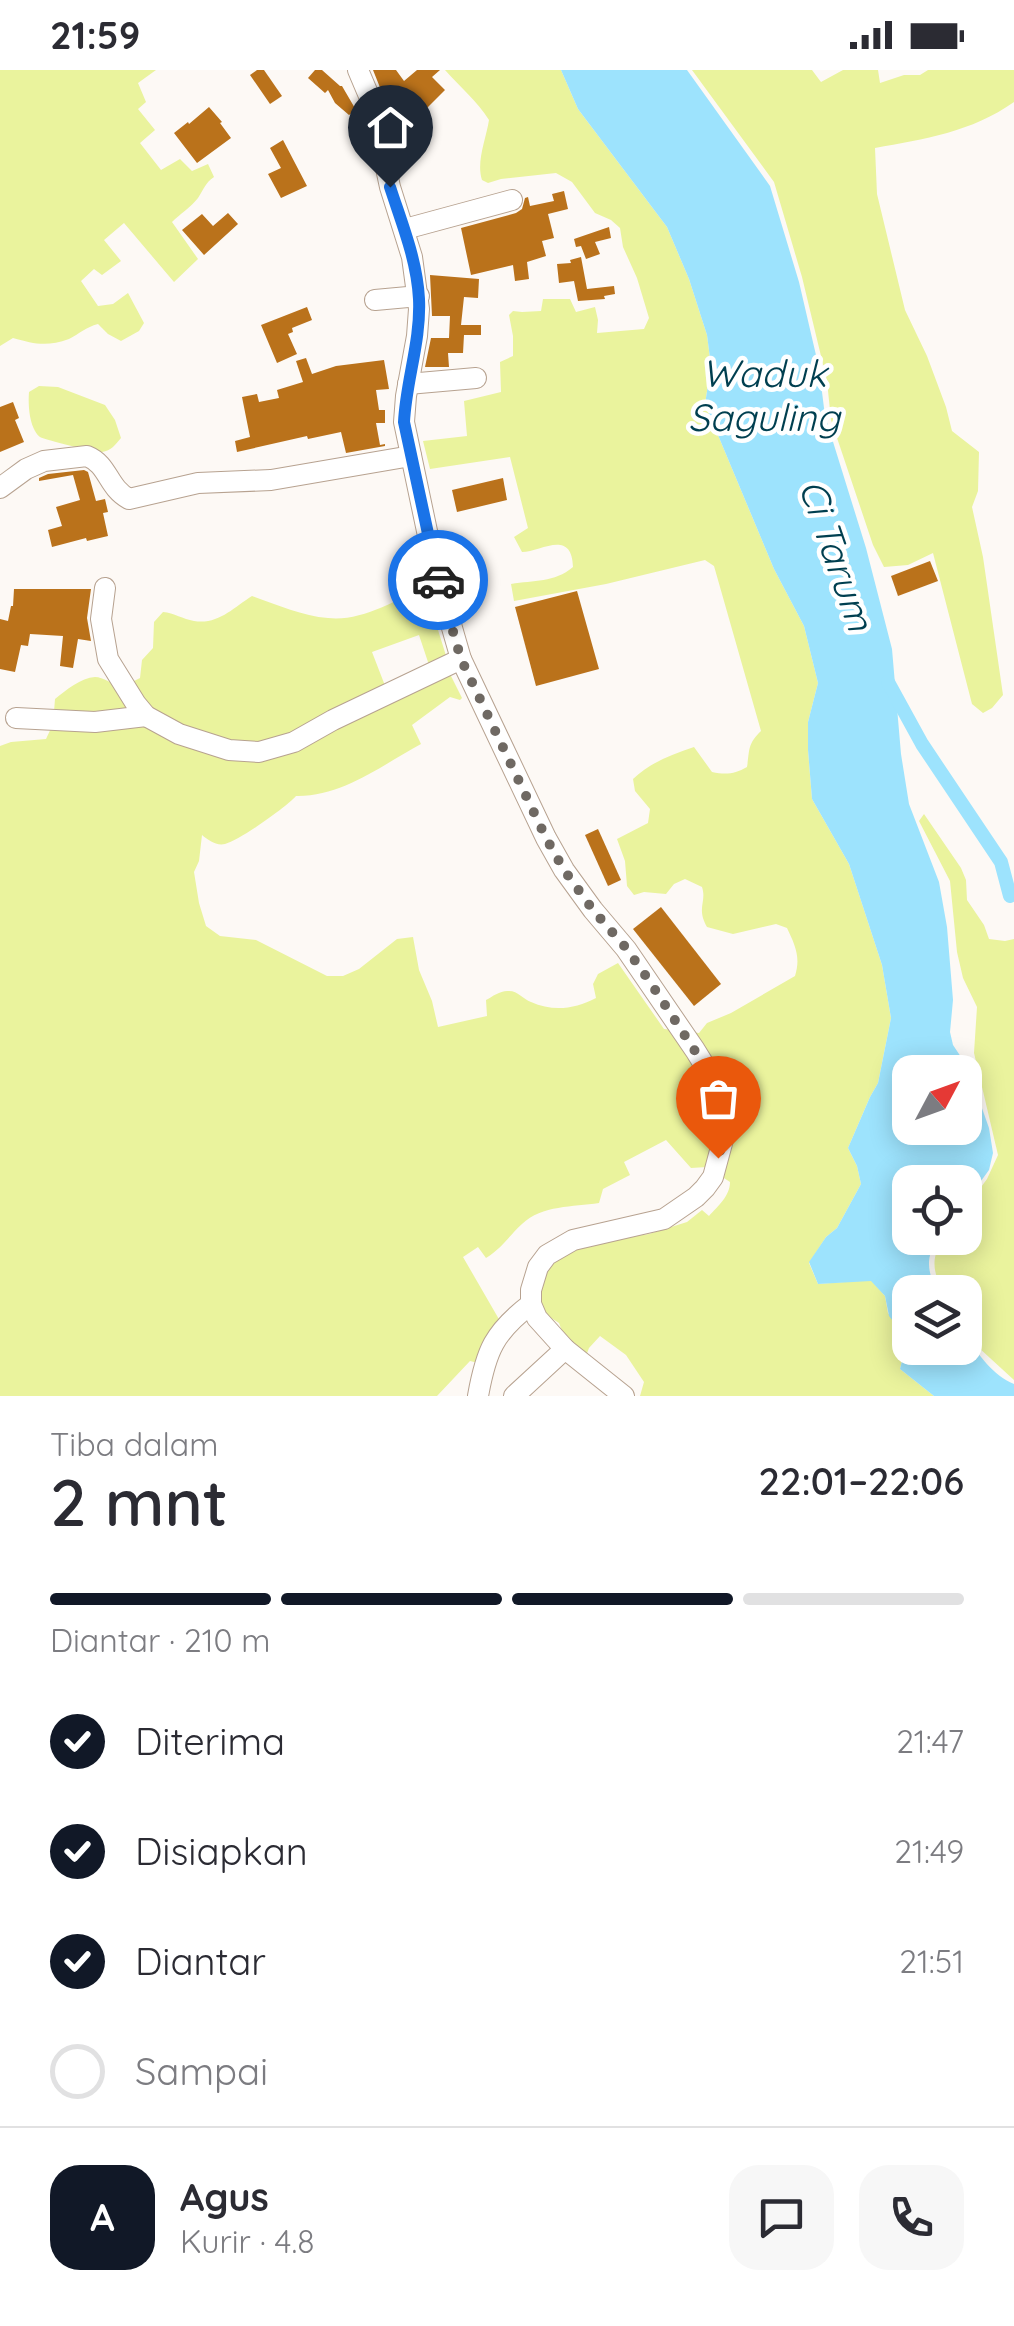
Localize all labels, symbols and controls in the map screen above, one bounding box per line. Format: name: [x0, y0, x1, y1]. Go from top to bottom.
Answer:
text: 21:59: [50, 11, 140, 59]
pin: [348, 85, 433, 188]
icon: home: [363, 100, 418, 155]
water label: Waduk Saguling: [688, 349, 842, 441]
water label: Ci Tarum: [789, 473, 886, 638]
courier: [388, 530, 488, 630]
icon: car: [411, 553, 466, 608]
north arrow: [892, 1055, 982, 1145]
map controls: [892, 1055, 982, 1365]
pin: [676, 1056, 761, 1159]
icon: bag: [691, 1071, 746, 1126]
button: locate: [892, 1165, 982, 1255]
button: layers: [892, 1275, 982, 1365]
text: Tiba dalam: [50, 1424, 218, 1464]
text: 22:01–22:06: [759, 1457, 964, 1505]
text: 2 mnt: [50, 1461, 228, 1542]
text: Diantar · 210 m: [50, 1620, 271, 1660]
icon: check: [50, 1714, 105, 1769]
text: Diterima: [135, 1717, 285, 1765]
text: 21:47: [896, 1721, 964, 1761]
icon: check: [50, 1824, 105, 1879]
text: Disiapkan: [135, 1827, 308, 1875]
text: 21:49: [894, 1831, 964, 1871]
icon: check: [50, 1934, 105, 1989]
text: Diantar: [135, 1937, 266, 1985]
text: 21:51: [899, 1941, 964, 1981]
text: Sampai: [135, 2047, 268, 2095]
button: chat: [729, 2165, 834, 2270]
button: phone: [859, 2165, 964, 2270]
text: Agus: [180, 2173, 269, 2221]
text: A: [90, 2193, 115, 2241]
text: Kurir · 4.8: [180, 2221, 315, 2261]

